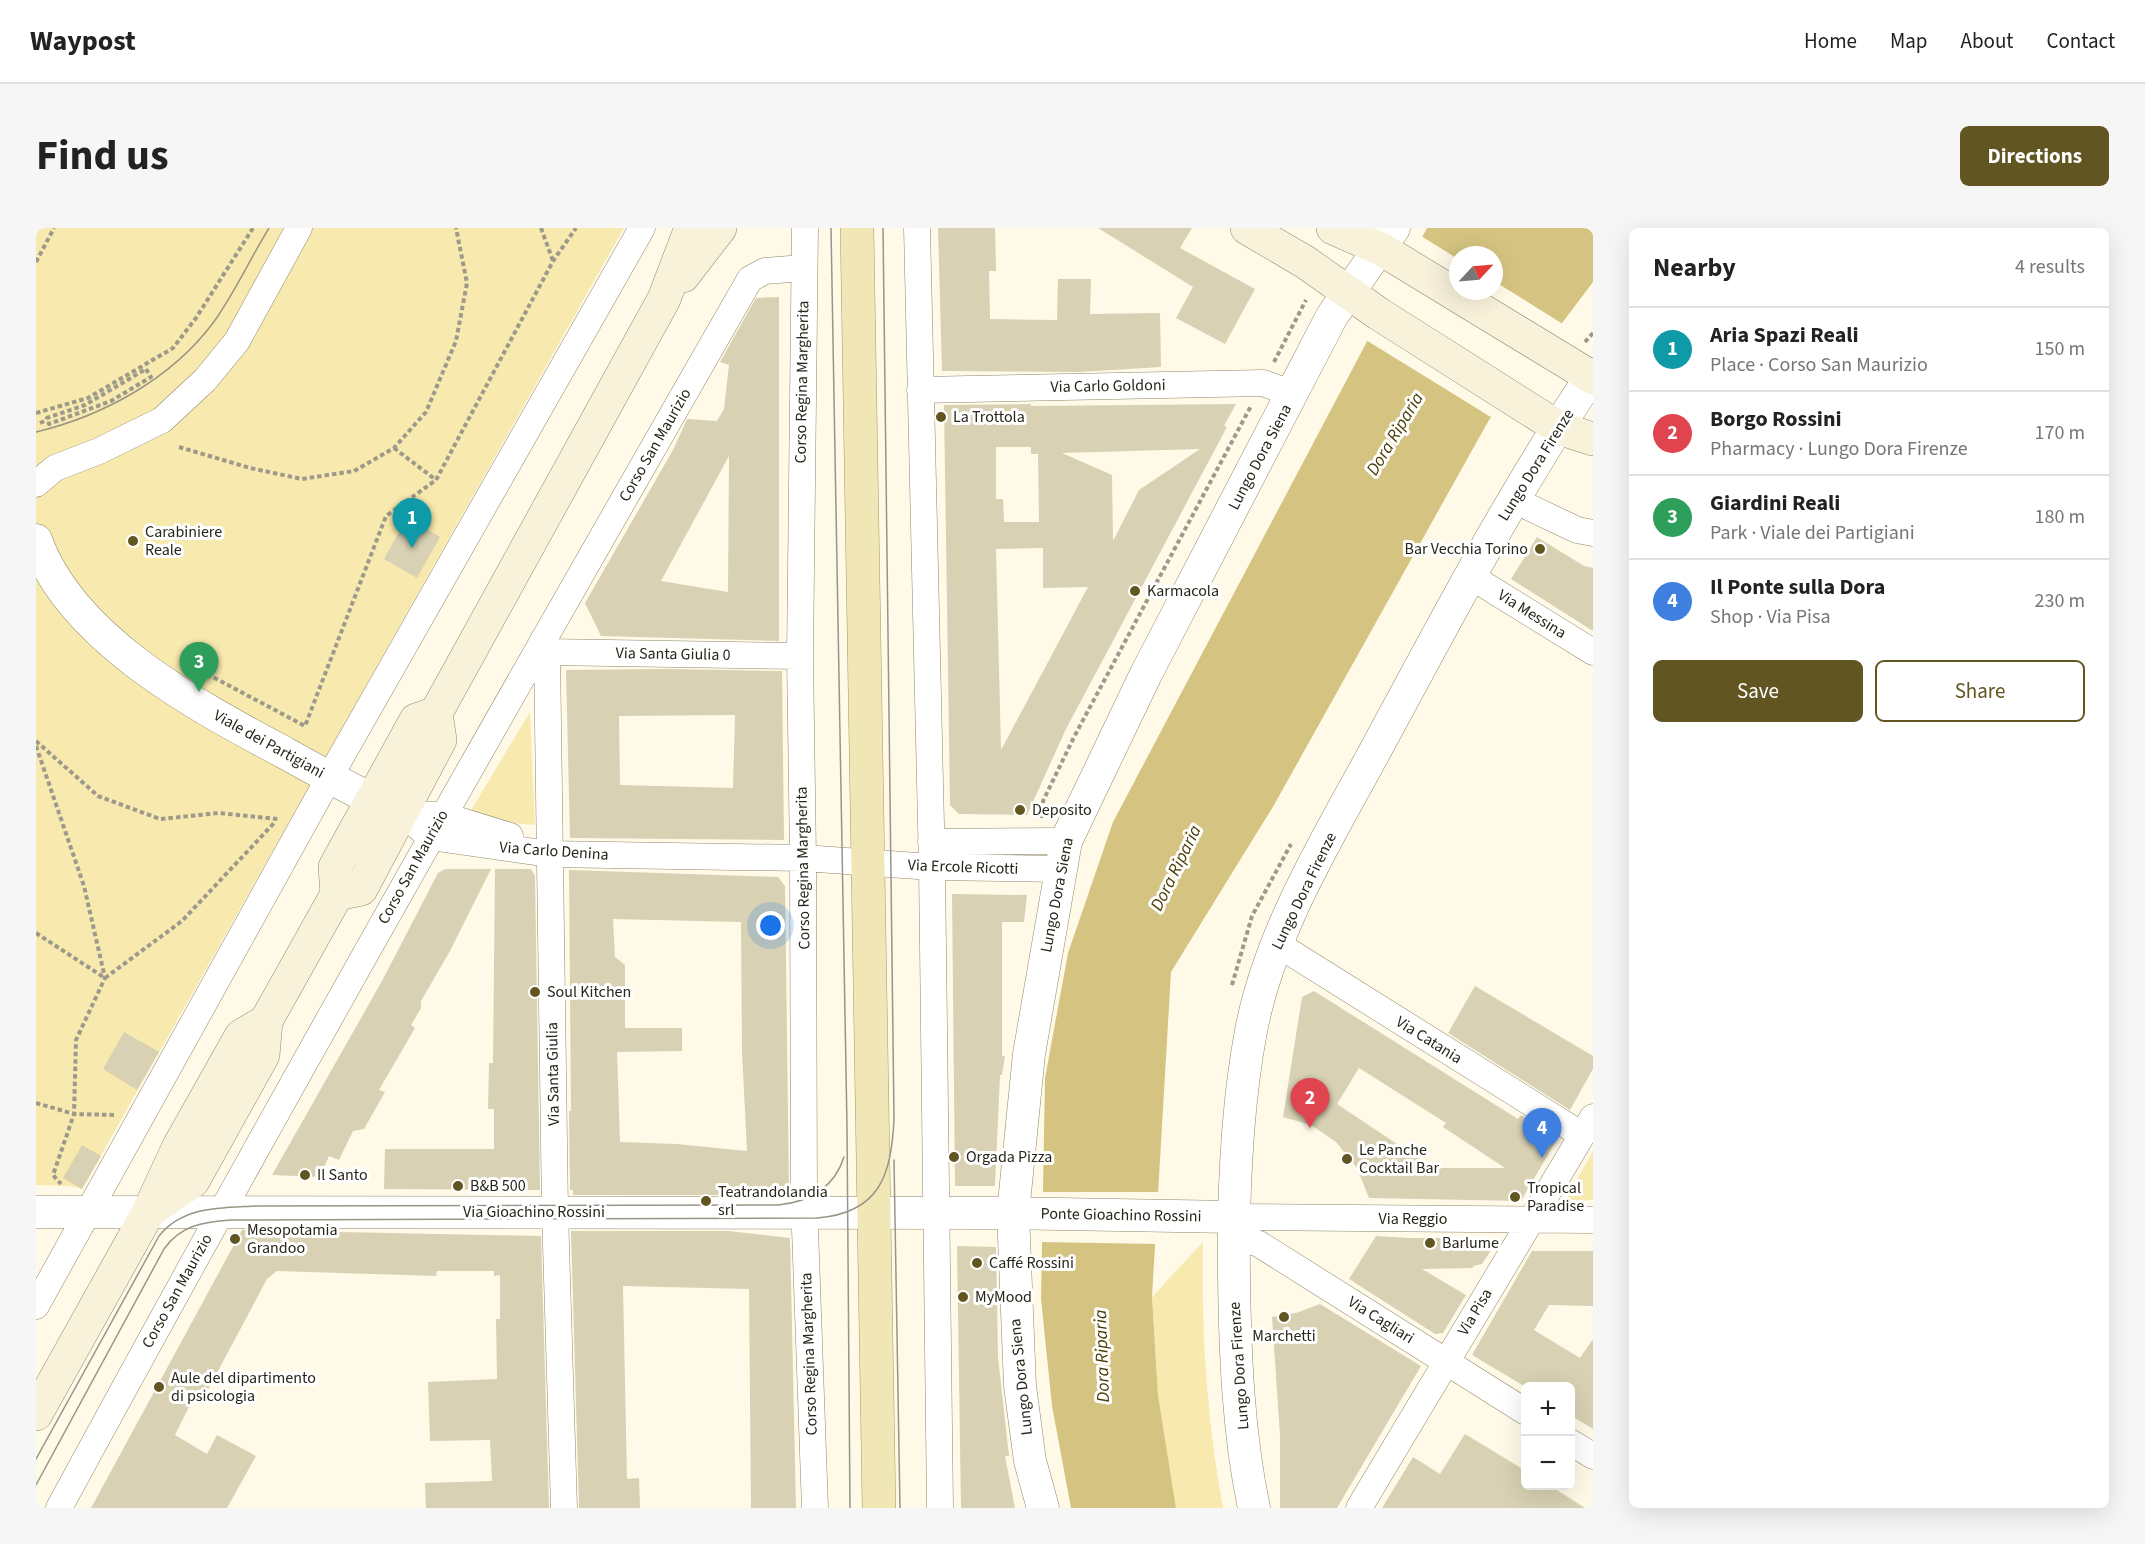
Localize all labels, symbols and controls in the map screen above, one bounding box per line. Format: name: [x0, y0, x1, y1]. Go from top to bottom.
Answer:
text: Waypost: [30, 21, 136, 61]
text: Home: [1804, 26, 1857, 56]
text: Map: [1890, 26, 1928, 56]
text: About: [1961, 26, 2013, 56]
text: Contact: [2046, 26, 2115, 56]
text: Find us: [36, 126, 169, 186]
button: Directions: [1960, 126, 2109, 186]
north arrow: [1449, 246, 1503, 300]
text: Nearby: [1653, 249, 1736, 286]
text: 4 results: [2015, 253, 2085, 281]
street label: Corso Regina Margherita: [790, 300, 814, 464]
text: Aria Spazi Reali: [1710, 319, 1859, 351]
text: 1: [1667, 335, 1678, 363]
text: 150 m: [2035, 335, 2085, 363]
text: Place · Corso San Maurizio: [1710, 351, 1928, 379]
street label: Via Carlo Goldoni: [1050, 374, 1166, 398]
street label: Corso San Maurizio: [614, 384, 696, 506]
water label: Dora Riparia: [1360, 388, 1430, 480]
street label: Lungo Dora Siena: [1223, 400, 1297, 514]
text: Borgo Rossini: [1710, 403, 1842, 435]
street label: Lungo Dora Firenze: [1493, 405, 1579, 525]
place label: La Trottola: [953, 406, 1025, 428]
marker: La Trottola: [934, 410, 948, 424]
text: 2: [1667, 419, 1678, 447]
text: 170 m: [2035, 419, 2085, 447]
text: Pharmacy · Lungo Dora Firenze: [1710, 435, 1968, 463]
text: Giardini Reali: [1710, 487, 1840, 519]
pin: 1: [392, 498, 431, 548]
text: 3: [1667, 503, 1678, 531]
text: 180 m: [2035, 503, 2085, 531]
text: Park · Viale dei Partigiani: [1710, 519, 1915, 547]
place label: Carabiniere Reale: [145, 521, 222, 561]
marker: Carabiniere Reale: [126, 534, 140, 548]
place label: Bar Vecchia Torino: [1405, 538, 1528, 560]
marker: Bar Vecchia Torino: [1533, 542, 1547, 556]
text: Il Ponte sulla Dora: [1710, 571, 1885, 603]
place label: Karmacola: [1147, 580, 1219, 602]
marker: Karmacola: [1128, 584, 1142, 598]
street label: Via Messina: [1493, 584, 1571, 644]
text: 4: [1667, 587, 1678, 615]
text: 230 m: [2035, 587, 2085, 615]
text: Shop · Via Pisa: [1710, 603, 1830, 631]
pin: 3: [180, 642, 218, 692]
street label: Via Santa Giulia 0: [615, 642, 731, 666]
button: Save: [1653, 660, 1863, 722]
button: Share: [1875, 660, 2085, 722]
street label: Viale dei Partigiani: [210, 704, 328, 784]
street label: Corso Regina Margherita: [791, 786, 815, 950]
place label: Deposito: [1032, 799, 1092, 821]
marker: Deposito: [1013, 803, 1027, 817]
street label: Corso San Maurizio: [372, 806, 454, 928]
water label: Dora Riparia: [1144, 821, 1208, 915]
street label: Lungo Dora Firenze: [1266, 828, 1342, 953]
street label: Lungo Dora Siena: [1035, 835, 1079, 955]
street label: Via Carlo Denina: [499, 836, 609, 866]
street label: Via Ercole Ricotti: [907, 854, 1019, 880]
your location: [756, 911, 785, 940]
place label: Soul Kitchen: [547, 981, 631, 1003]
marker: Soul Kitchen: [528, 985, 542, 999]
street label: Via Catania: [1392, 1011, 1466, 1069]
street label: Via Santa Giulia: [541, 1022, 565, 1126]
pin: 2: [1290, 1078, 1330, 1128]
pin: 4: [1522, 1108, 1562, 1158]
place label: Le Panche Cocktail Bar: [1359, 1139, 1440, 1179]
place label: Orgada Pizza: [966, 1146, 1052, 1168]
marker: Orgada Pizza: [947, 1150, 961, 1164]
marker: Le Panche Cocktail Bar: [1340, 1152, 1354, 1166]
place label: Il Santo: [317, 1164, 368, 1186]
marker: Il Santo: [298, 1168, 312, 1182]
place label: B&B 500: [470, 1175, 526, 1197]
place label: Tropical Paradise: [1527, 1177, 1584, 1217]
marker: B&B 500: [451, 1179, 465, 1193]
place label: Teatrandolandia srl: [718, 1181, 828, 1221]
marker: Tropical Paradise: [1508, 1190, 1522, 1204]
marker: Teatrandolandia srl: [699, 1194, 713, 1208]
street label: Via Gioachino Rossini: [463, 1201, 605, 1223]
street label: Ponte Gioachino Rossini: [1040, 1203, 1202, 1227]
street label: Via Reggio: [1379, 1208, 1447, 1230]
place label: Mesopotamia Grandoo: [247, 1219, 338, 1259]
street label: Corso San Maurizio: [136, 1230, 218, 1352]
marker: Mesopotamia Grandoo: [228, 1232, 242, 1246]
place label: Barlume: [1442, 1232, 1499, 1254]
marker: Barlume: [1423, 1236, 1437, 1250]
place label: Caffé Rossini: [989, 1252, 1074, 1274]
marker: Caffé Rossini: [970, 1256, 984, 1270]
street label: Corso Regina Margherita: [795, 1272, 823, 1436]
street label: Via Pisa: [1452, 1284, 1498, 1340]
place label: MyMood: [975, 1286, 1032, 1308]
marker: MyMood: [956, 1290, 970, 1304]
street label: Via Cagliari: [1344, 1291, 1418, 1349]
street label: Lungo Dora Firenze: [1224, 1301, 1254, 1431]
water label: Dora Riparia: [1088, 1309, 1116, 1403]
marker: Marchetti: [1277, 1310, 1291, 1324]
street label: Lungo Dora Siena: [1004, 1318, 1038, 1436]
place label: Marchetti: [1252, 1325, 1316, 1347]
place label: Aule del dipartimento di psicologia: [171, 1367, 316, 1407]
marker: Aule del dipartimento di psicologia: [152, 1380, 166, 1394]
map controls: [1521, 1382, 1575, 1490]
button: +: [1521, 1382, 1575, 1436]
button: −: [1521, 1436, 1575, 1490]

